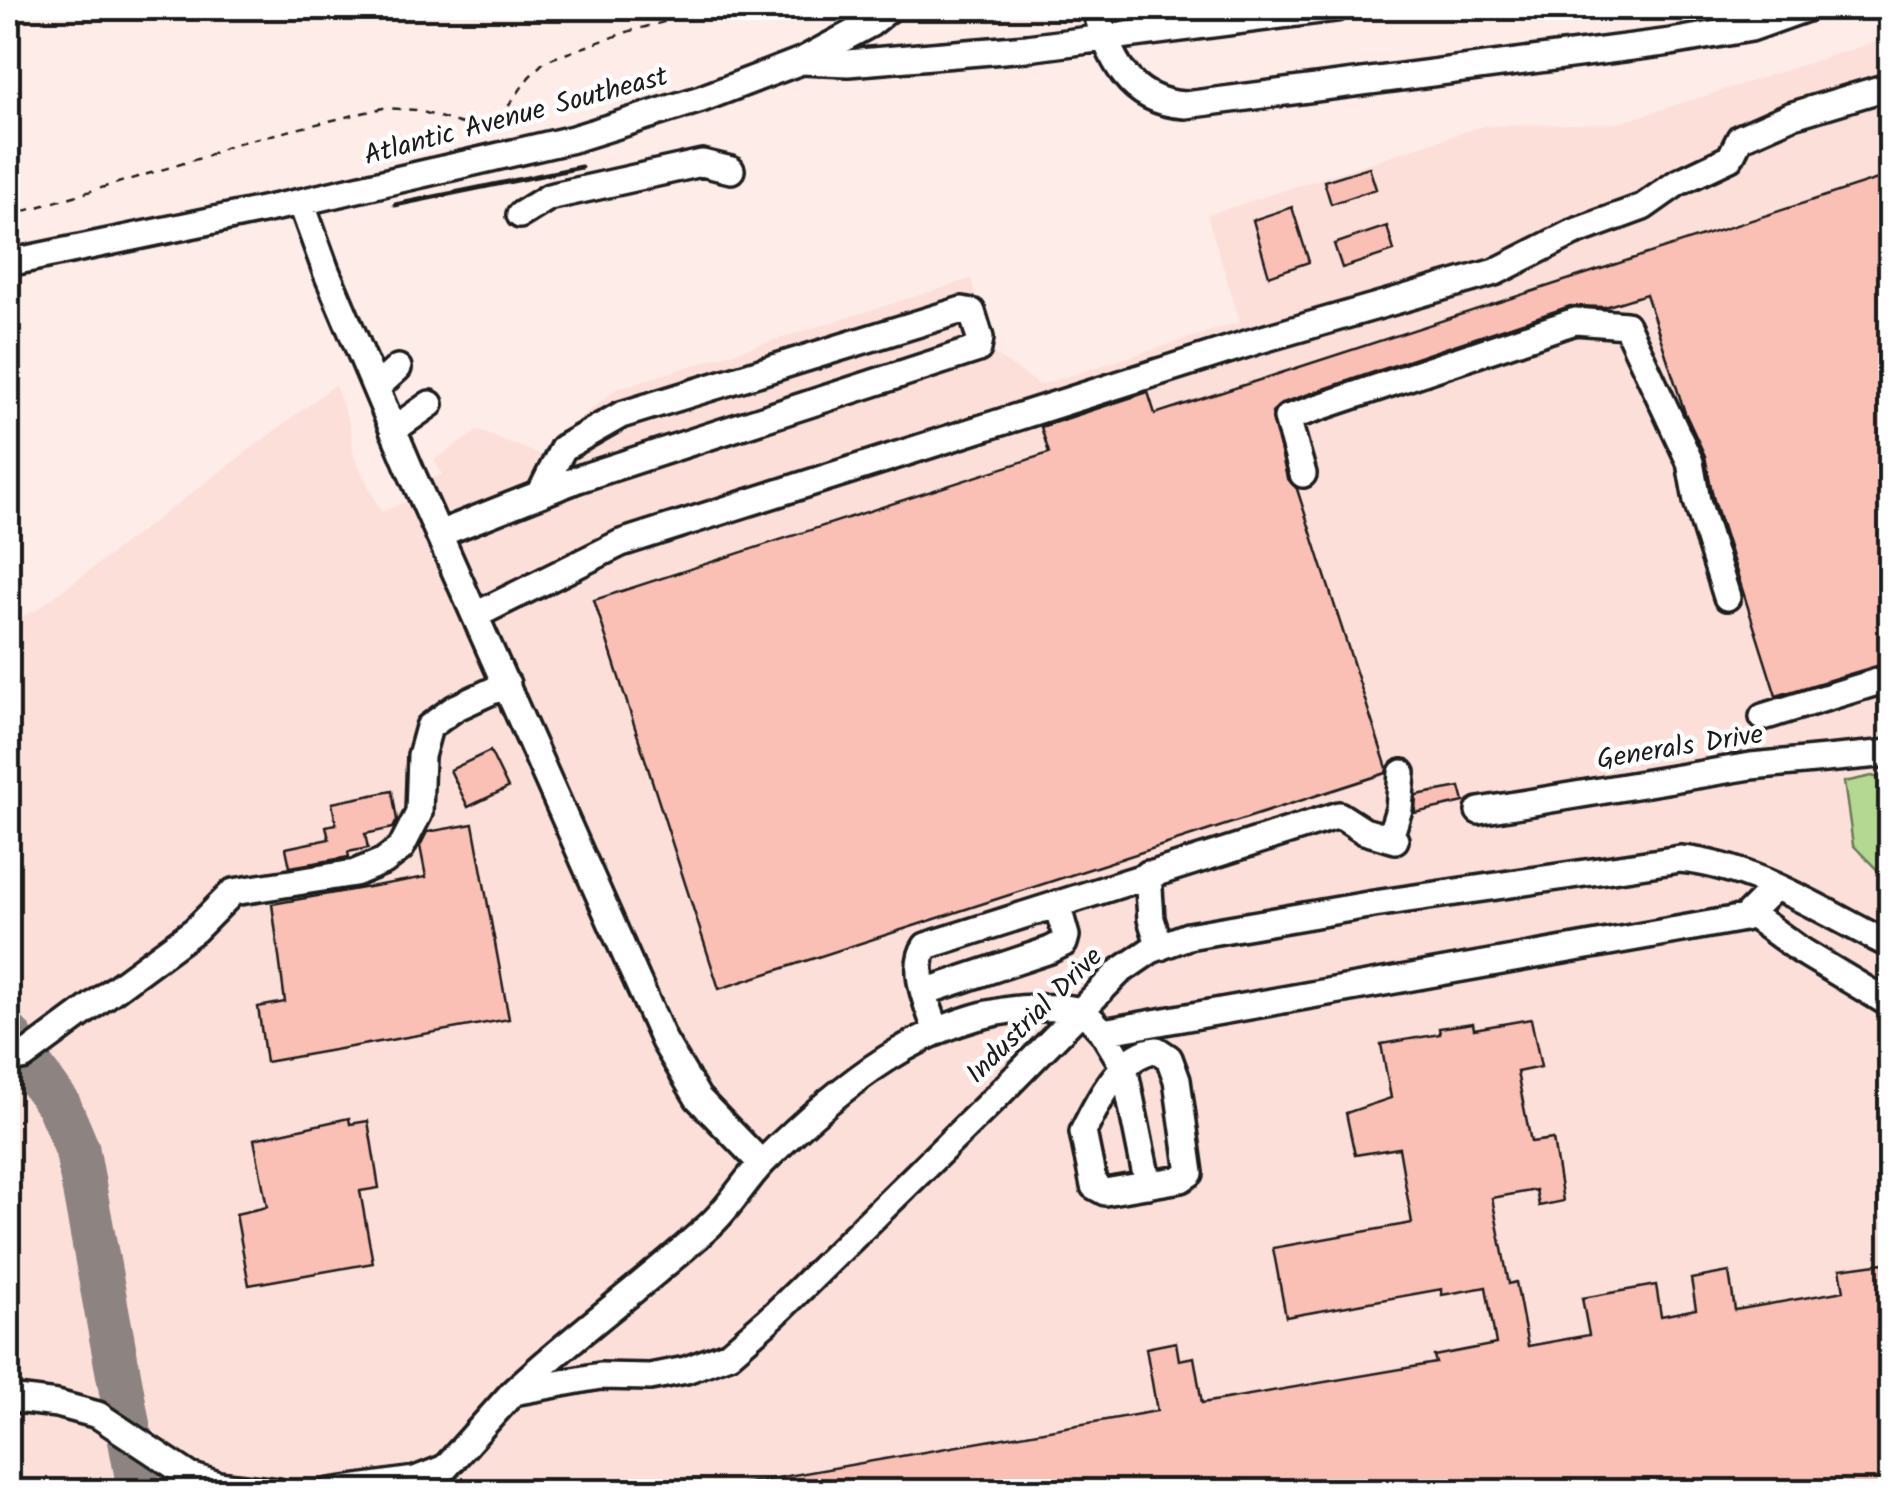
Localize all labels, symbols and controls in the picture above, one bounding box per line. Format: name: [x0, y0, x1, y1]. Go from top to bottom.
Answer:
street label: Atlantic Avenue Southeast: [359, 54, 674, 179]
street label: Generals Drive: [1593, 713, 1767, 783]
street label: Industrial Drive: [956, 936, 1115, 1095]

